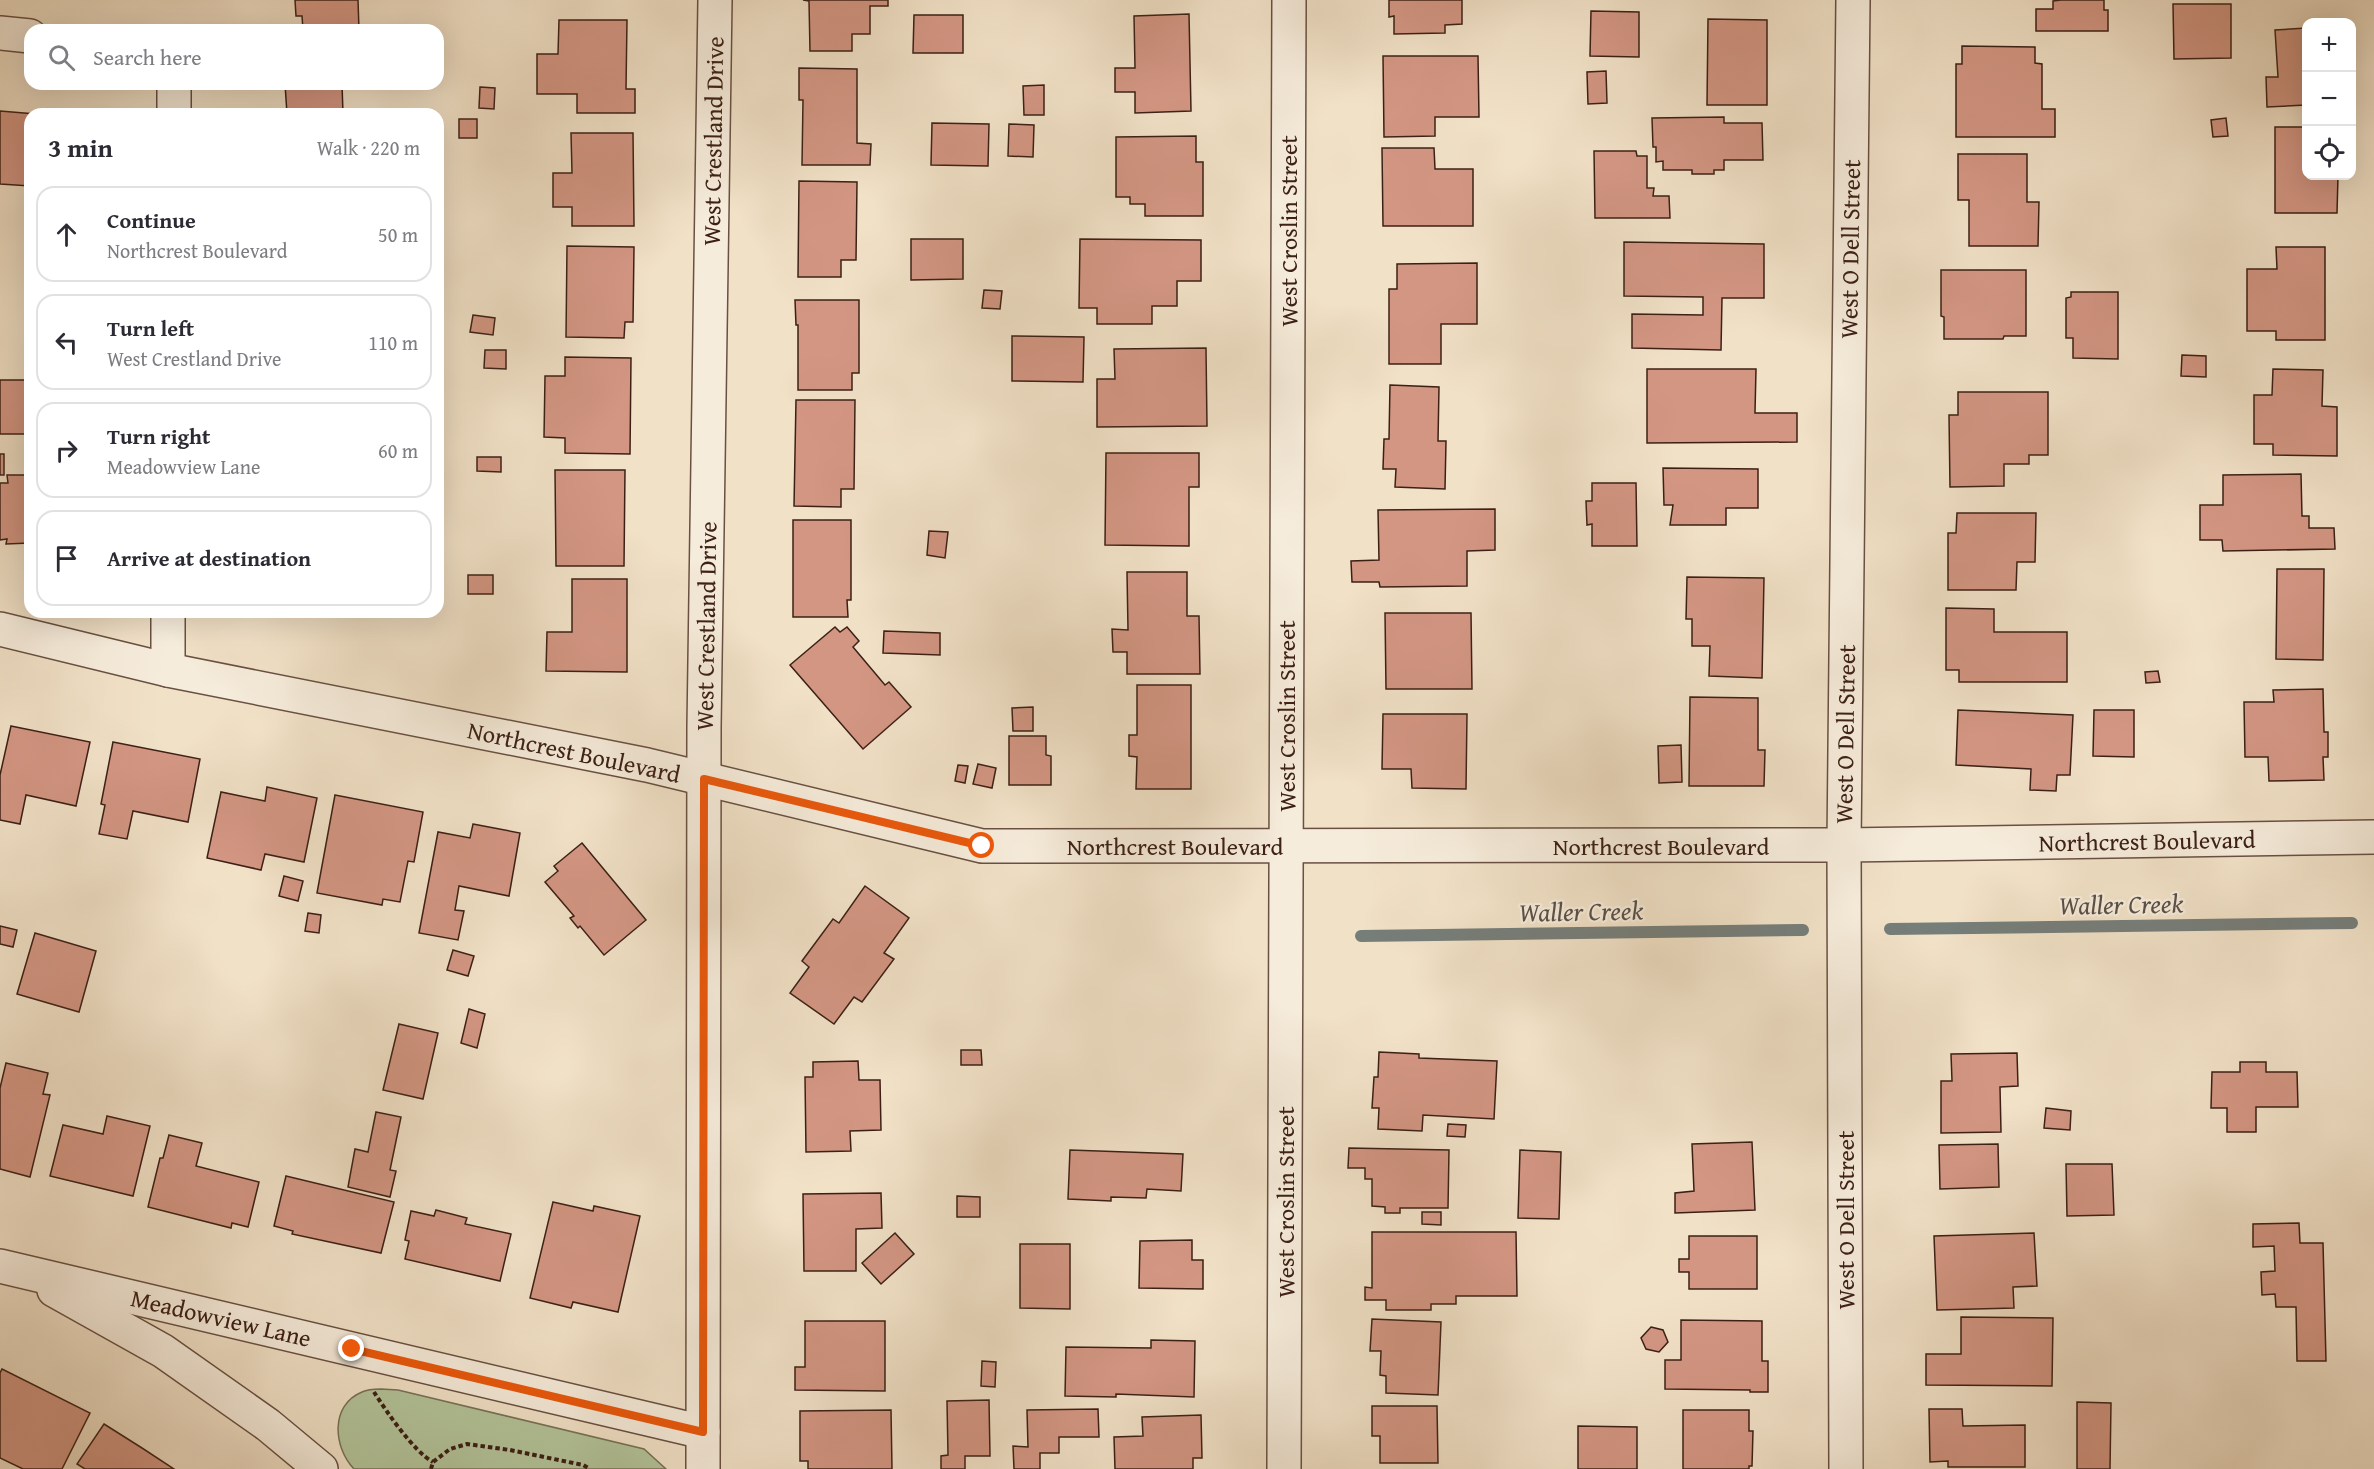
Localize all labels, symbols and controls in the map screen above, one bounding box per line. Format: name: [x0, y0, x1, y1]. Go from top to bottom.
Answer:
map controls: [2302, 18, 2356, 180]
button: +: [2302, 18, 2356, 72]
search box: [24, 24, 444, 90]
street label: West Crestland Drive: [694, 36, 732, 246]
icon: search: [45, 41, 78, 74]
text: Search here: [93, 41, 202, 73]
button: −: [2302, 72, 2356, 126]
button: locate: [2302, 126, 2356, 180]
text: 3 min: [48, 128, 113, 167]
text: Walk · 220 m: [317, 133, 420, 162]
street label: West Croslin Street: [1271, 135, 1306, 327]
street label: West O Dell Street: [1831, 159, 1869, 339]
text: Continue: [107, 204, 196, 236]
icon: ahead: [50, 218, 83, 251]
text: 50 m: [378, 220, 418, 249]
text: Northcrest Boulevard: [107, 236, 288, 265]
text: Turn left: [107, 312, 194, 344]
icon: left: [50, 326, 83, 359]
text: 110 m: [368, 328, 418, 357]
text: West Crestland Drive: [107, 344, 281, 373]
text: Turn right: [107, 420, 210, 452]
icon: right: [50, 434, 83, 467]
text: 60 m: [378, 436, 418, 465]
text: Meadowview Lane: [107, 452, 260, 481]
street label: West Crestland Drive: [687, 521, 725, 731]
icon: arrive: [50, 542, 83, 575]
text: Arrive at destination: [107, 542, 311, 574]
street label: West Croslin Street: [1269, 620, 1304, 812]
street label: West O Dell Street: [1826, 644, 1864, 824]
street label: Northcrest Boulevard: [464, 712, 684, 792]
street label: Northcrest Boulevard: [2038, 822, 2256, 860]
street label: Northcrest Boulevard: [1067, 829, 1283, 864]
street label: Northcrest Boulevard: [1553, 829, 1769, 864]
route start: [968, 832, 994, 858]
water label: Waller Creek: [2059, 883, 2184, 925]
water label: Waller Creek: [1519, 890, 1644, 932]
street label: West Croslin Street: [1268, 1106, 1303, 1298]
street label: West O Dell Street: [1828, 1130, 1863, 1310]
street label: Meadowview Lane: [127, 1280, 315, 1356]
route end: [338, 1335, 364, 1361]

